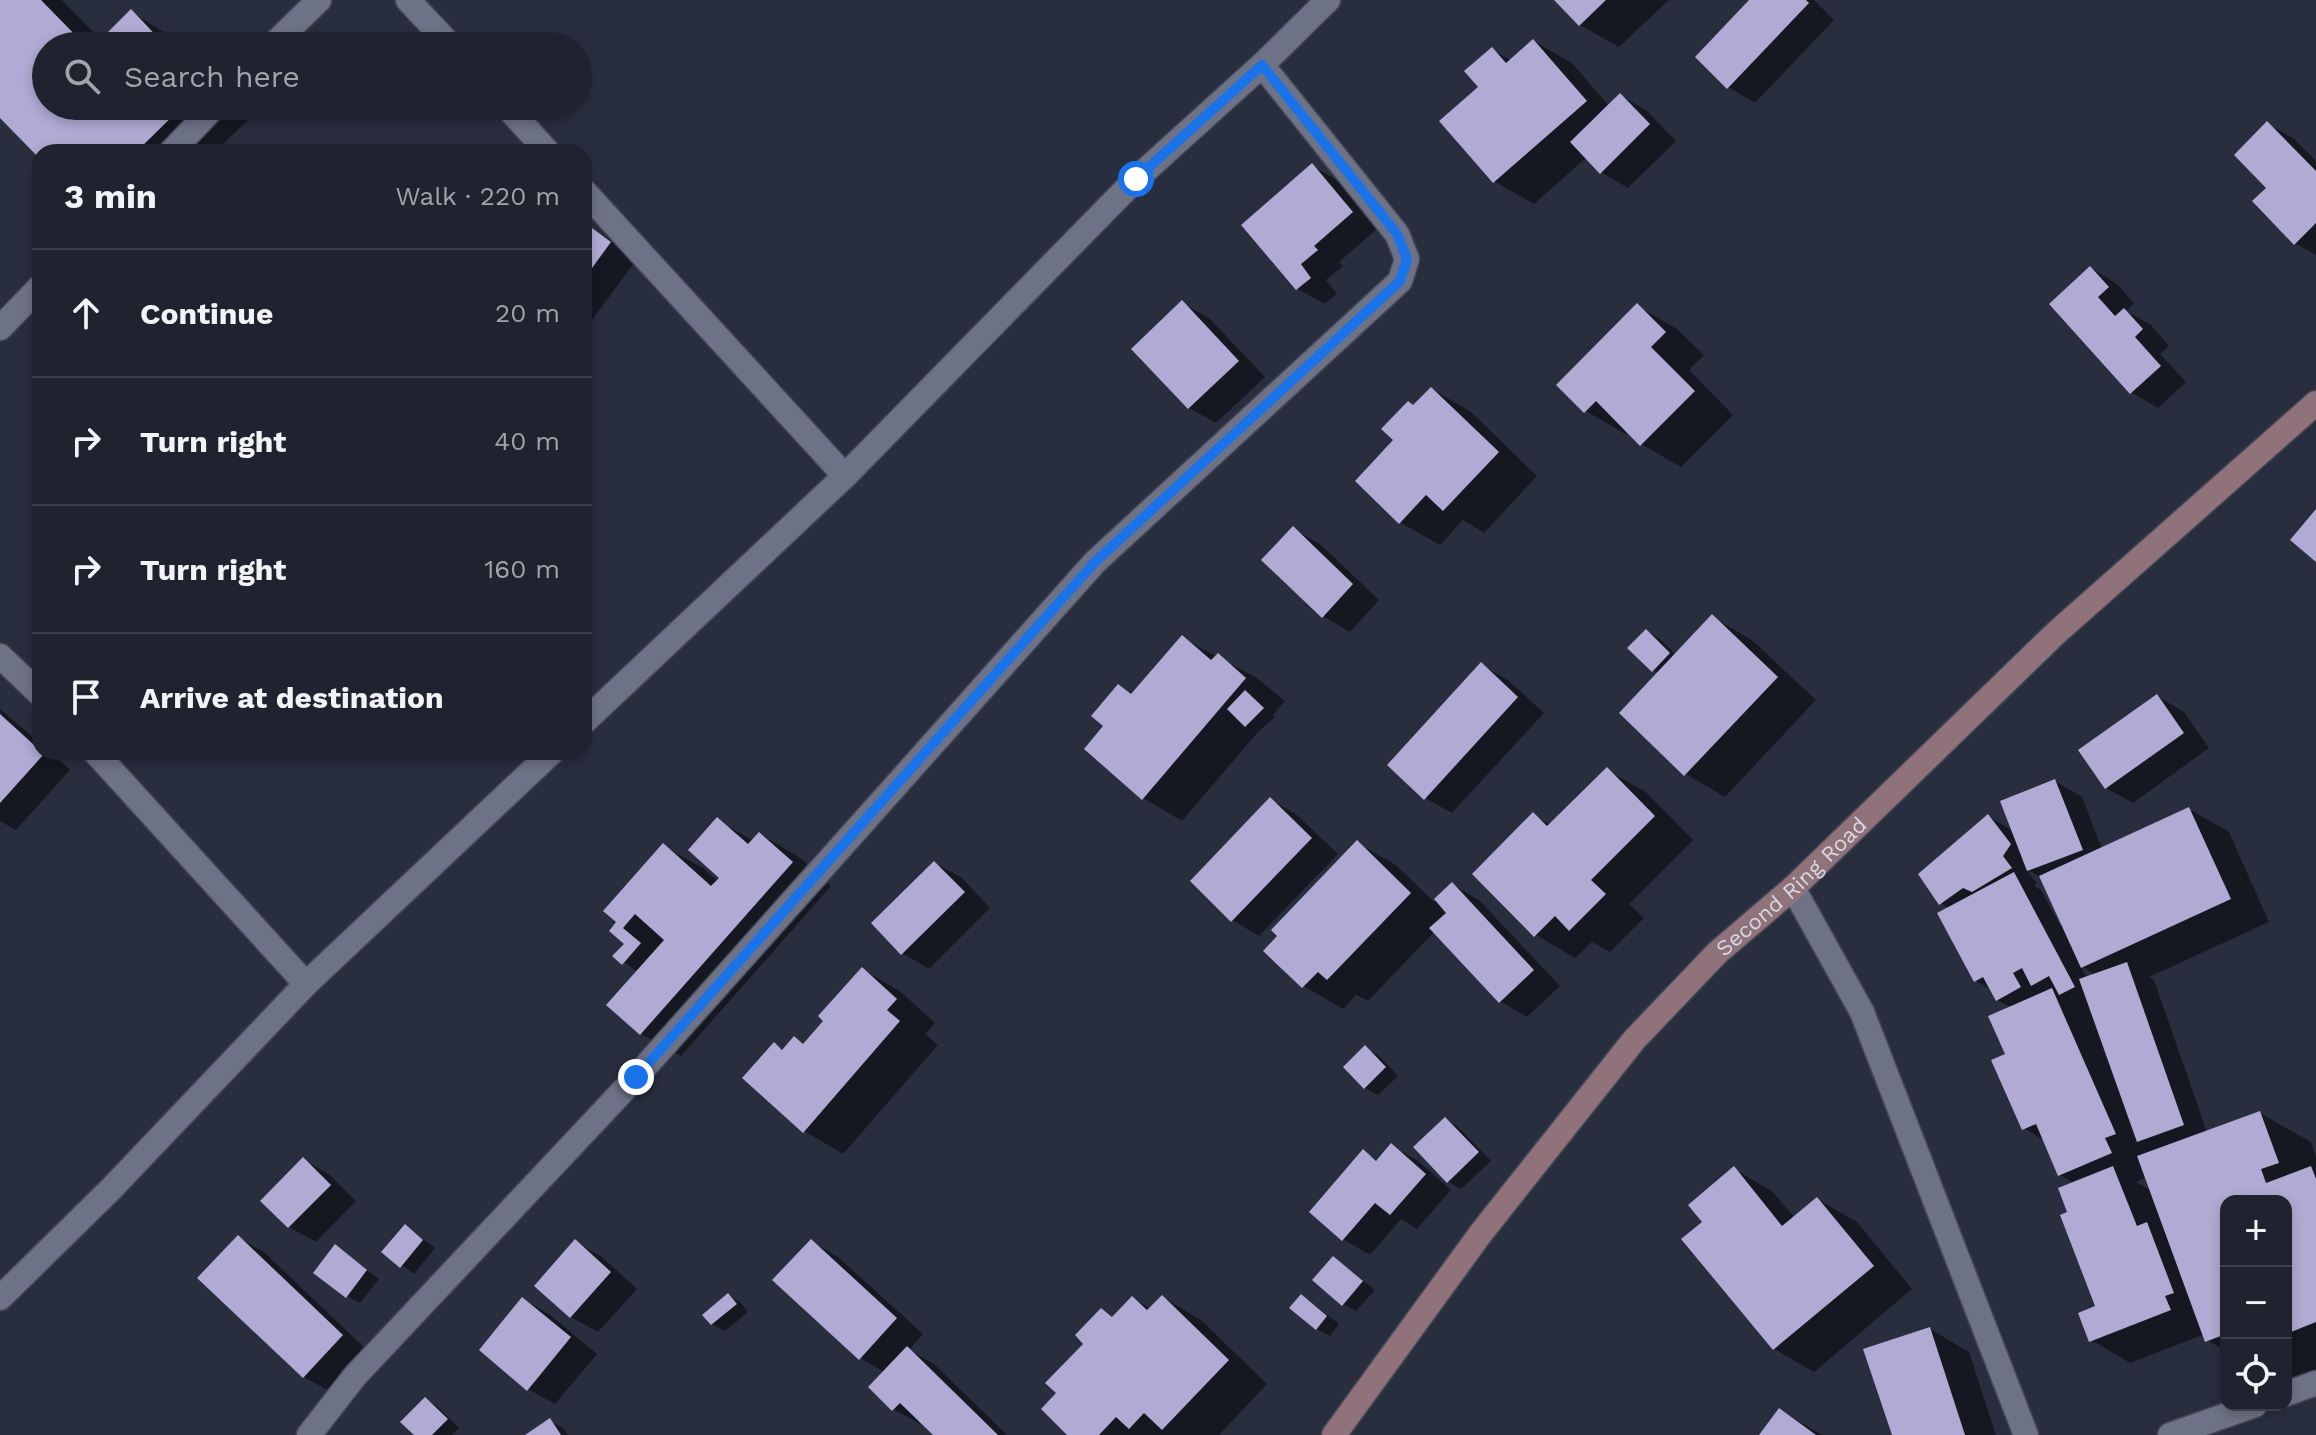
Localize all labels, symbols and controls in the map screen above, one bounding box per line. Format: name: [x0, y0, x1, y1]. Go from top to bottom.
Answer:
search box: [32, 32, 592, 120]
icon: search: [60, 54, 104, 98]
text: Search here: [124, 59, 300, 94]
route start: [1118, 161, 1154, 197]
text: 3 min: [64, 176, 157, 216]
text: Walk · 220 m: [395, 181, 560, 211]
icon: ahead: [64, 291, 108, 335]
text: Continue: [140, 296, 273, 331]
text: 20 m: [495, 298, 560, 328]
icon: right: [64, 419, 108, 463]
text: Turn right: [140, 424, 286, 459]
text: 40 m: [494, 426, 560, 456]
icon: right: [64, 547, 108, 591]
text: Turn right: [140, 552, 286, 587]
text: 160 m: [484, 554, 560, 584]
icon: arrive: [64, 675, 108, 719]
text: Arrive at destination: [140, 680, 444, 715]
street label: Second Ring Road: [1711, 812, 1872, 961]
route end: [618, 1059, 654, 1095]
map controls: [2220, 1195, 2292, 1411]
button: +: [2220, 1195, 2292, 1267]
button: −: [2220, 1267, 2292, 1339]
button: locate: [2220, 1339, 2292, 1411]

